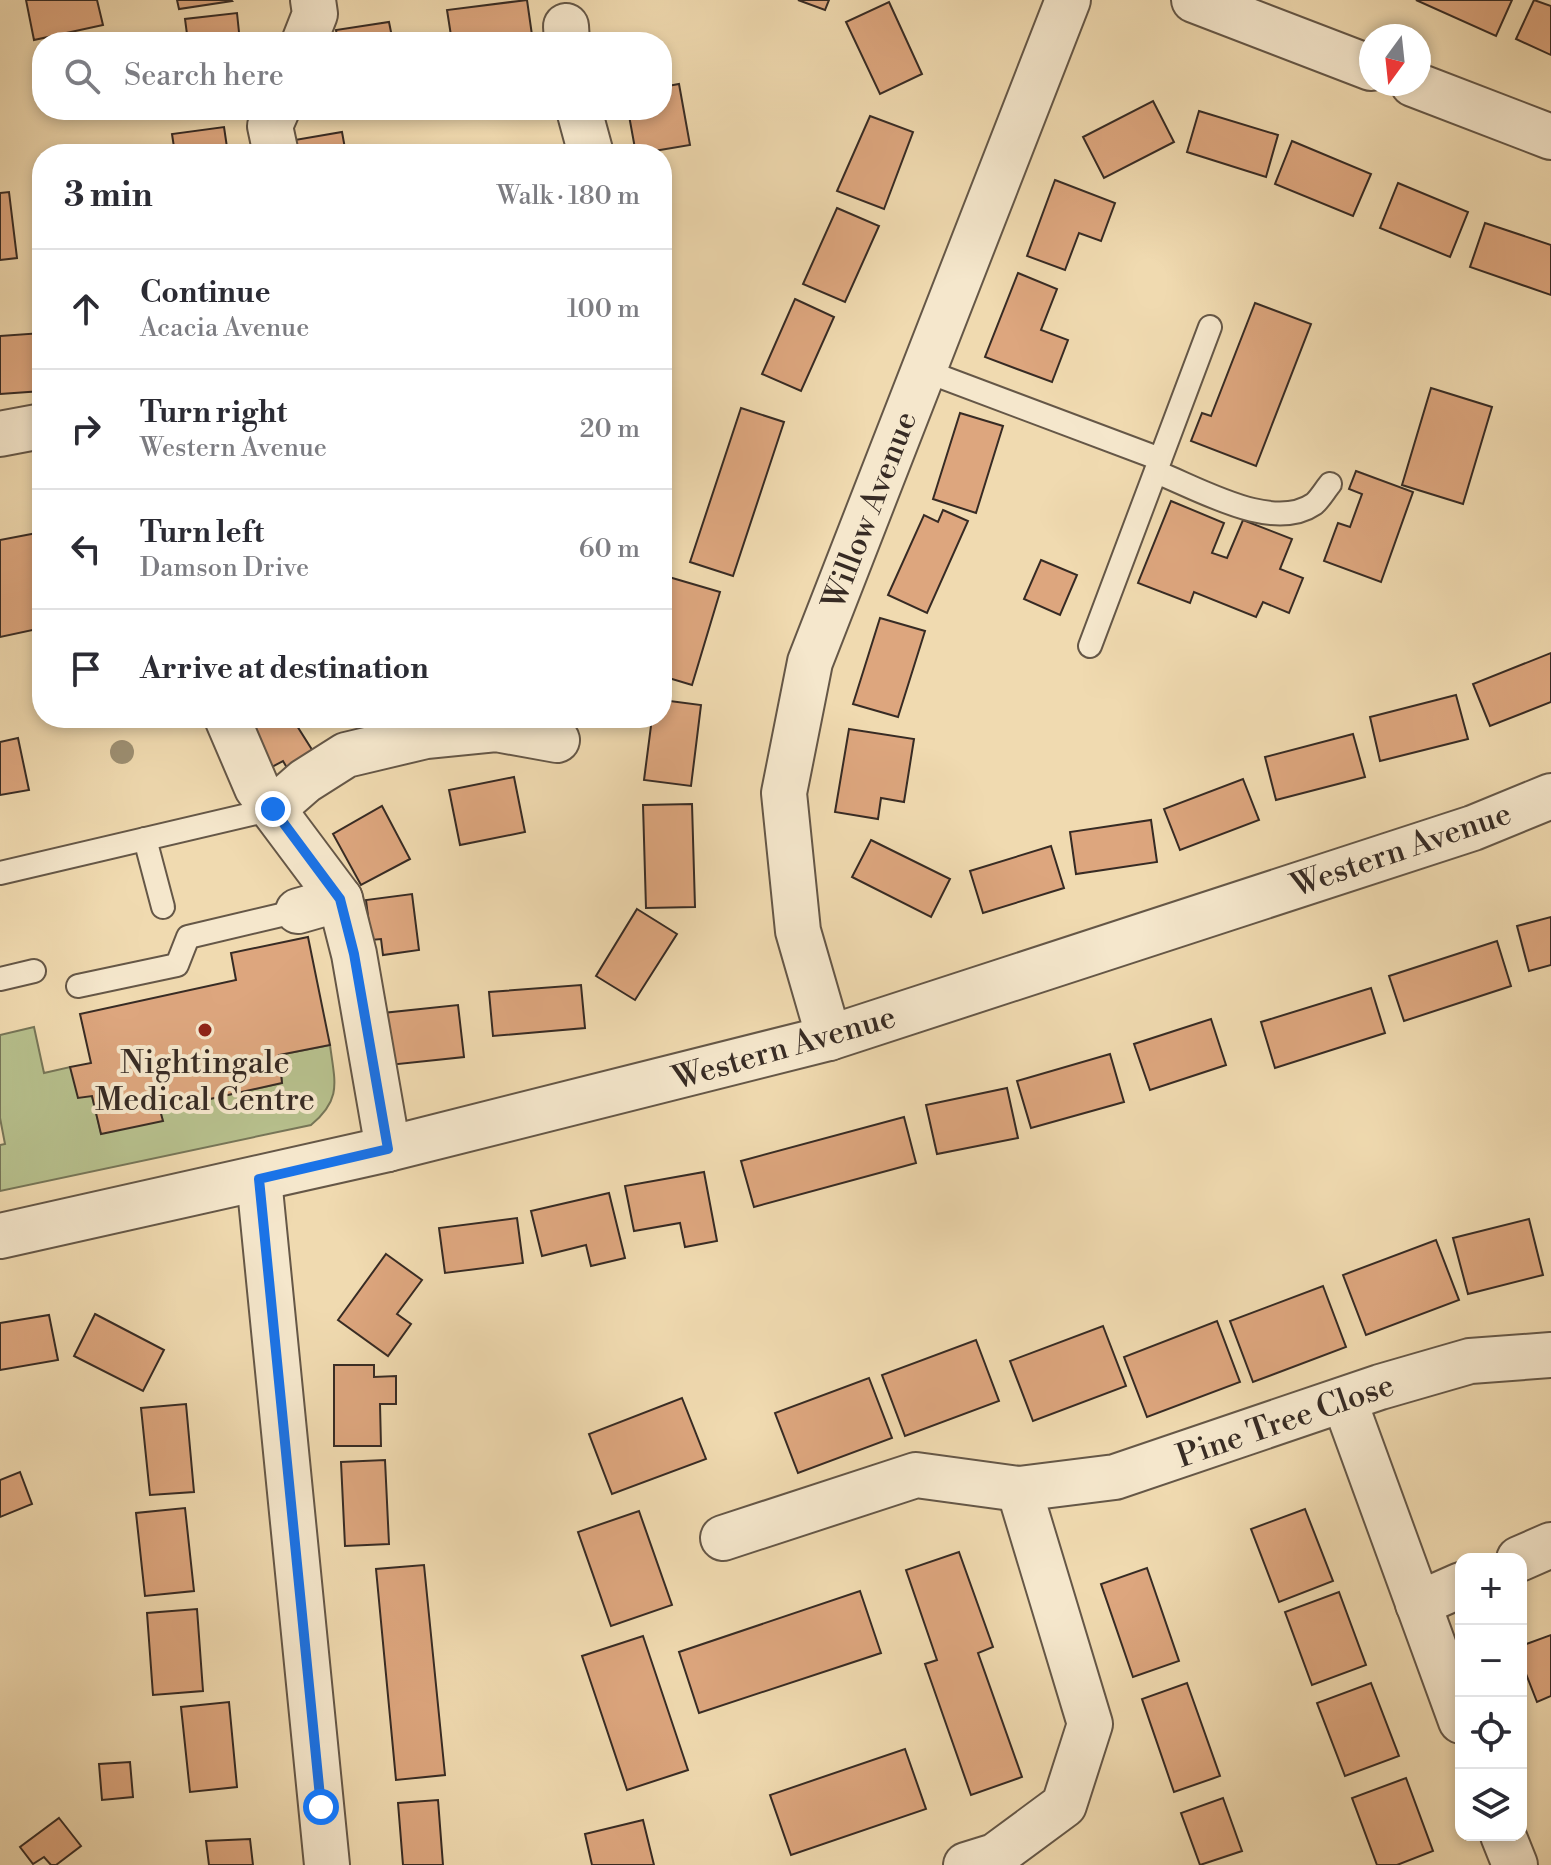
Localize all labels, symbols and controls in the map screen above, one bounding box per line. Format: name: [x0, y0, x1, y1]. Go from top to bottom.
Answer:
north arrow: [1359, 24, 1431, 96]
search box: [32, 32, 672, 120]
icon: search: [60, 54, 104, 98]
text: Search here: [124, 57, 284, 95]
text: 3 min: [64, 175, 153, 217]
text: Walk · 180 m: [497, 180, 640, 212]
text: Continue: [140, 274, 271, 312]
icon: ahead: [64, 287, 108, 331]
text: 100 m: [567, 293, 640, 325]
text: Acacia Avenue: [140, 312, 309, 344]
text: Turn right: [140, 394, 287, 432]
street label: Willow Avenue: [813, 406, 926, 616]
icon: right: [64, 407, 108, 451]
text: 20 m: [580, 413, 640, 445]
text: Western Avenue: [140, 432, 327, 464]
text: Turn left: [140, 514, 264, 552]
icon: left: [64, 527, 108, 571]
text: 60 m: [579, 533, 640, 565]
text: Damson Drive: [140, 552, 309, 584]
icon: arrive: [64, 647, 108, 691]
text: Arrive at destination: [140, 650, 429, 688]
route end: [255, 791, 291, 827]
street label: Western Avenue: [1285, 794, 1517, 907]
street label: Western Avenue: [667, 997, 900, 1099]
marker: Nightingale Medical Centre: [196, 1021, 214, 1039]
place label: Nightingale Medical Centre: [95, 1043, 315, 1120]
street label: Pine Tree Close: [1171, 1365, 1399, 1477]
map controls: [1455, 1553, 1527, 1841]
button: +: [1455, 1553, 1527, 1625]
button: −: [1455, 1625, 1527, 1697]
button: locate: [1455, 1697, 1527, 1769]
button: layers: [1455, 1769, 1527, 1841]
route start: [303, 1789, 339, 1825]

